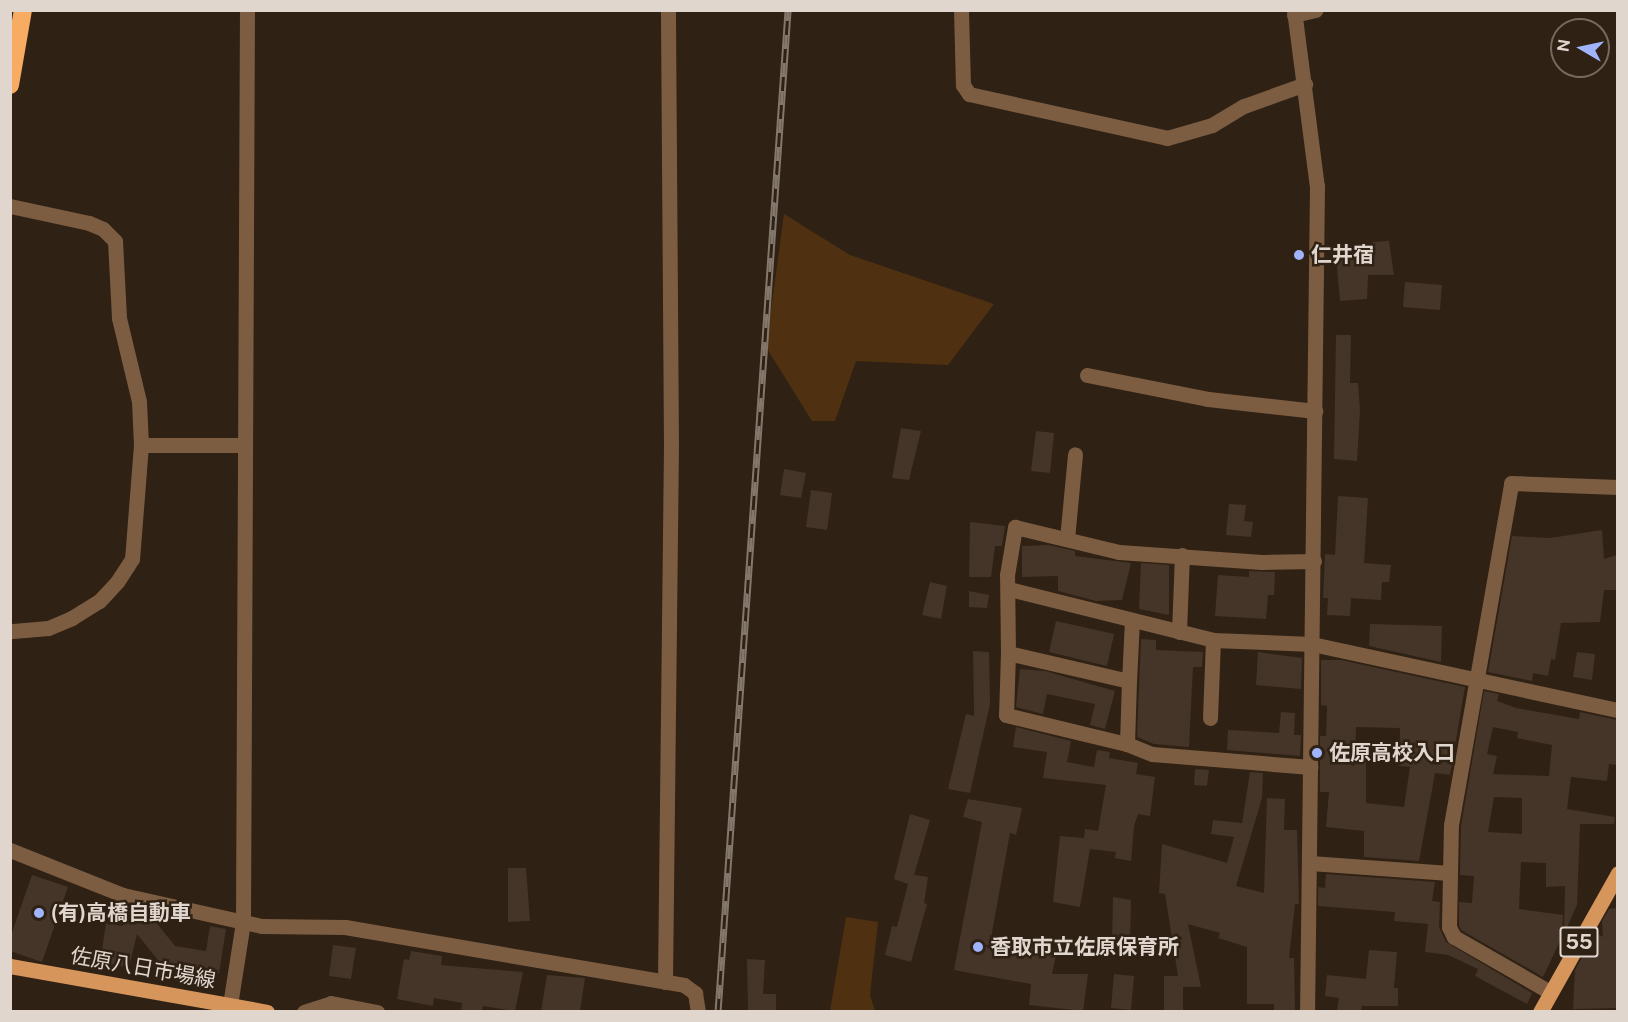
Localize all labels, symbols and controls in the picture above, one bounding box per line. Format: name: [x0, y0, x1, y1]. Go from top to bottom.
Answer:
north arrow: [1550, 18, 1610, 78]
text: N: [1553, 38, 1574, 53]
place label: 仁井宿: [1311, 242, 1374, 268]
marker: 仁井宿: [1292, 248, 1306, 262]
place label: 佐原高校入口: [1329, 740, 1455, 766]
marker: 佐原高校入口: [1310, 746, 1324, 760]
place label: (有)高橋自動車: [51, 900, 191, 926]
marker: (有)高橋自動車: [32, 906, 46, 920]
road number: 55: [1560, 925, 1598, 959]
place label: 香取市立佐原保育所: [990, 934, 1179, 960]
marker: 香取市立佐原保育所: [971, 940, 985, 954]
street label: 佐原八日市場線: [68, 943, 218, 993]

